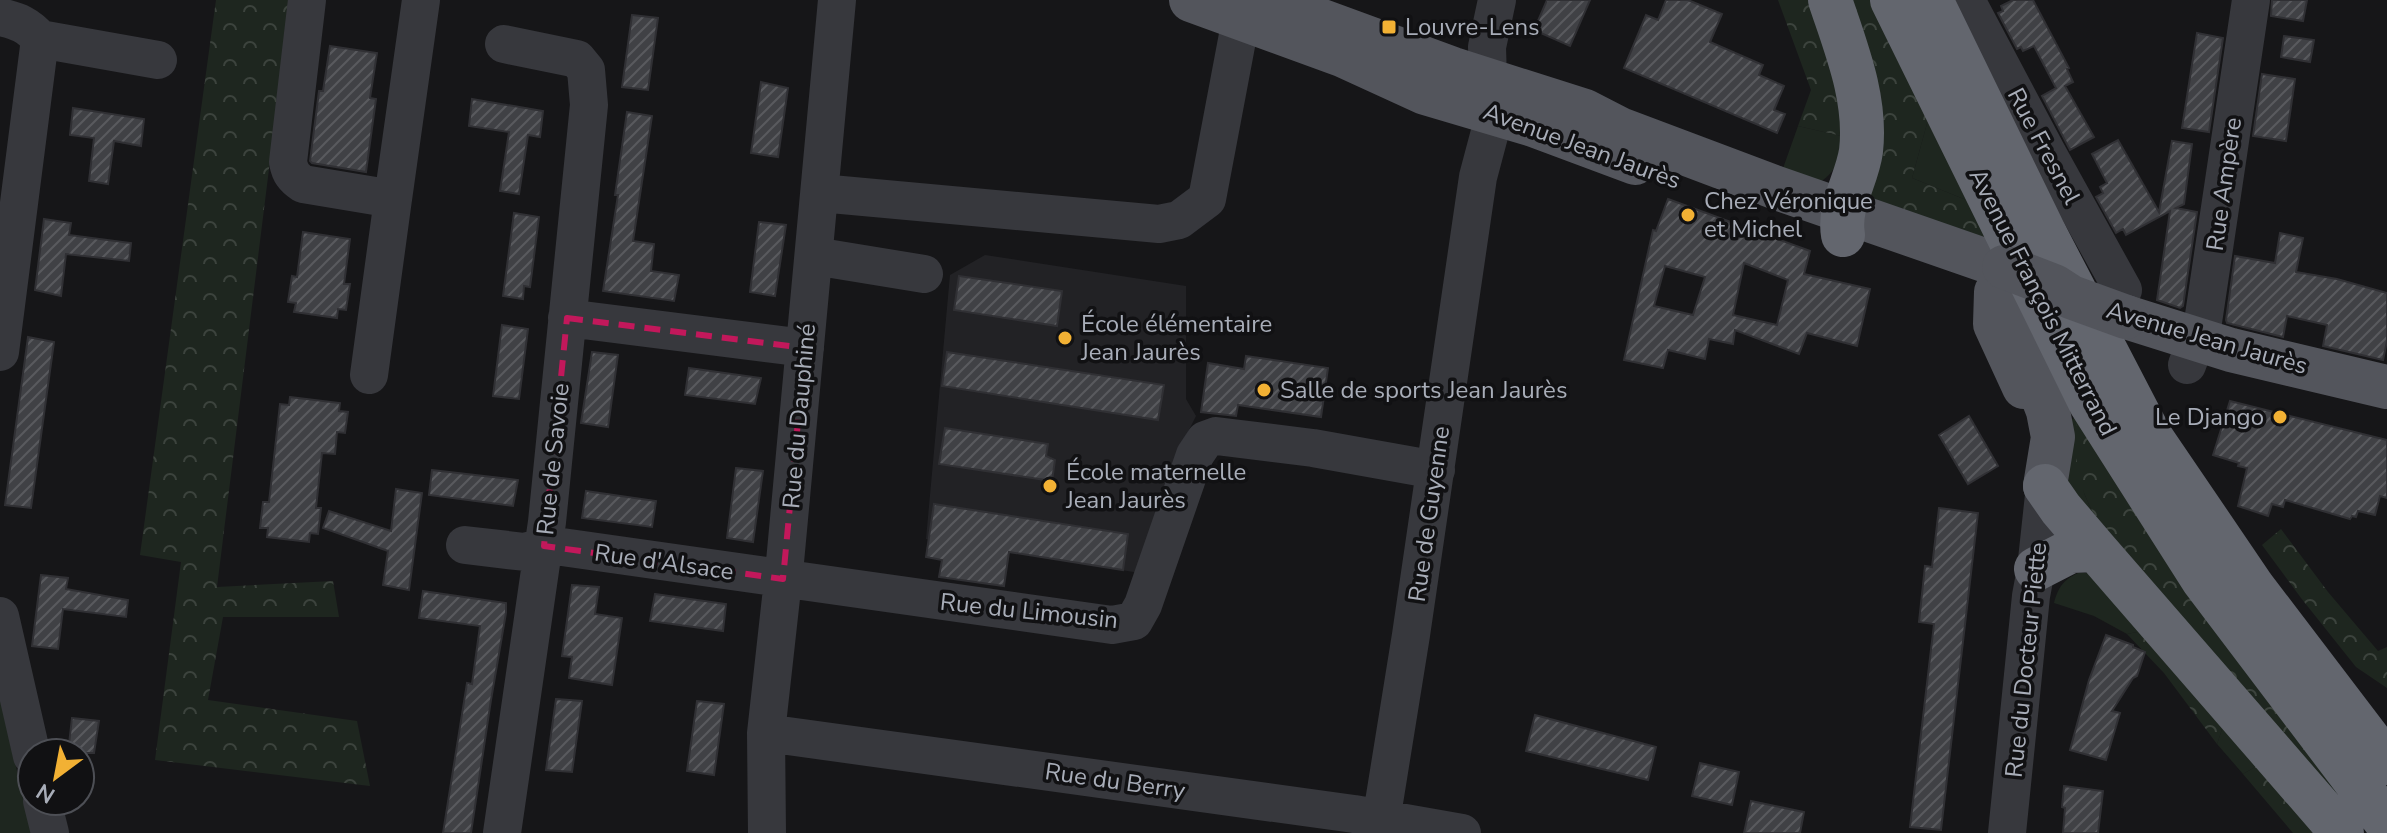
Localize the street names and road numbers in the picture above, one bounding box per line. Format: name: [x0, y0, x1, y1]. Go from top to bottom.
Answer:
street label: Rue Fresnel: [2000, 82, 2088, 210]
street label: Avenue Jean Jaurès: [1479, 95, 1685, 197]
street label: Rue Ampère: [2199, 115, 2249, 253]
street label: Avenue François Mitterrand: [1962, 163, 2124, 441]
street label: Avenue Jean Jaurès: [2103, 294, 2311, 382]
street label: Rue du Dauphiné: [775, 322, 823, 510]
street label: Rue de Savoie: [529, 381, 577, 537]
street label: Rue de Guyenne: [1401, 424, 1457, 604]
street label: Rue d'Alsace: [592, 536, 736, 588]
street label: Rue du Docteur Piette: [1998, 541, 2054, 779]
street label: Rue du Limousin: [938, 586, 1120, 636]
street label: Rue du Berry: [1043, 755, 1188, 807]

